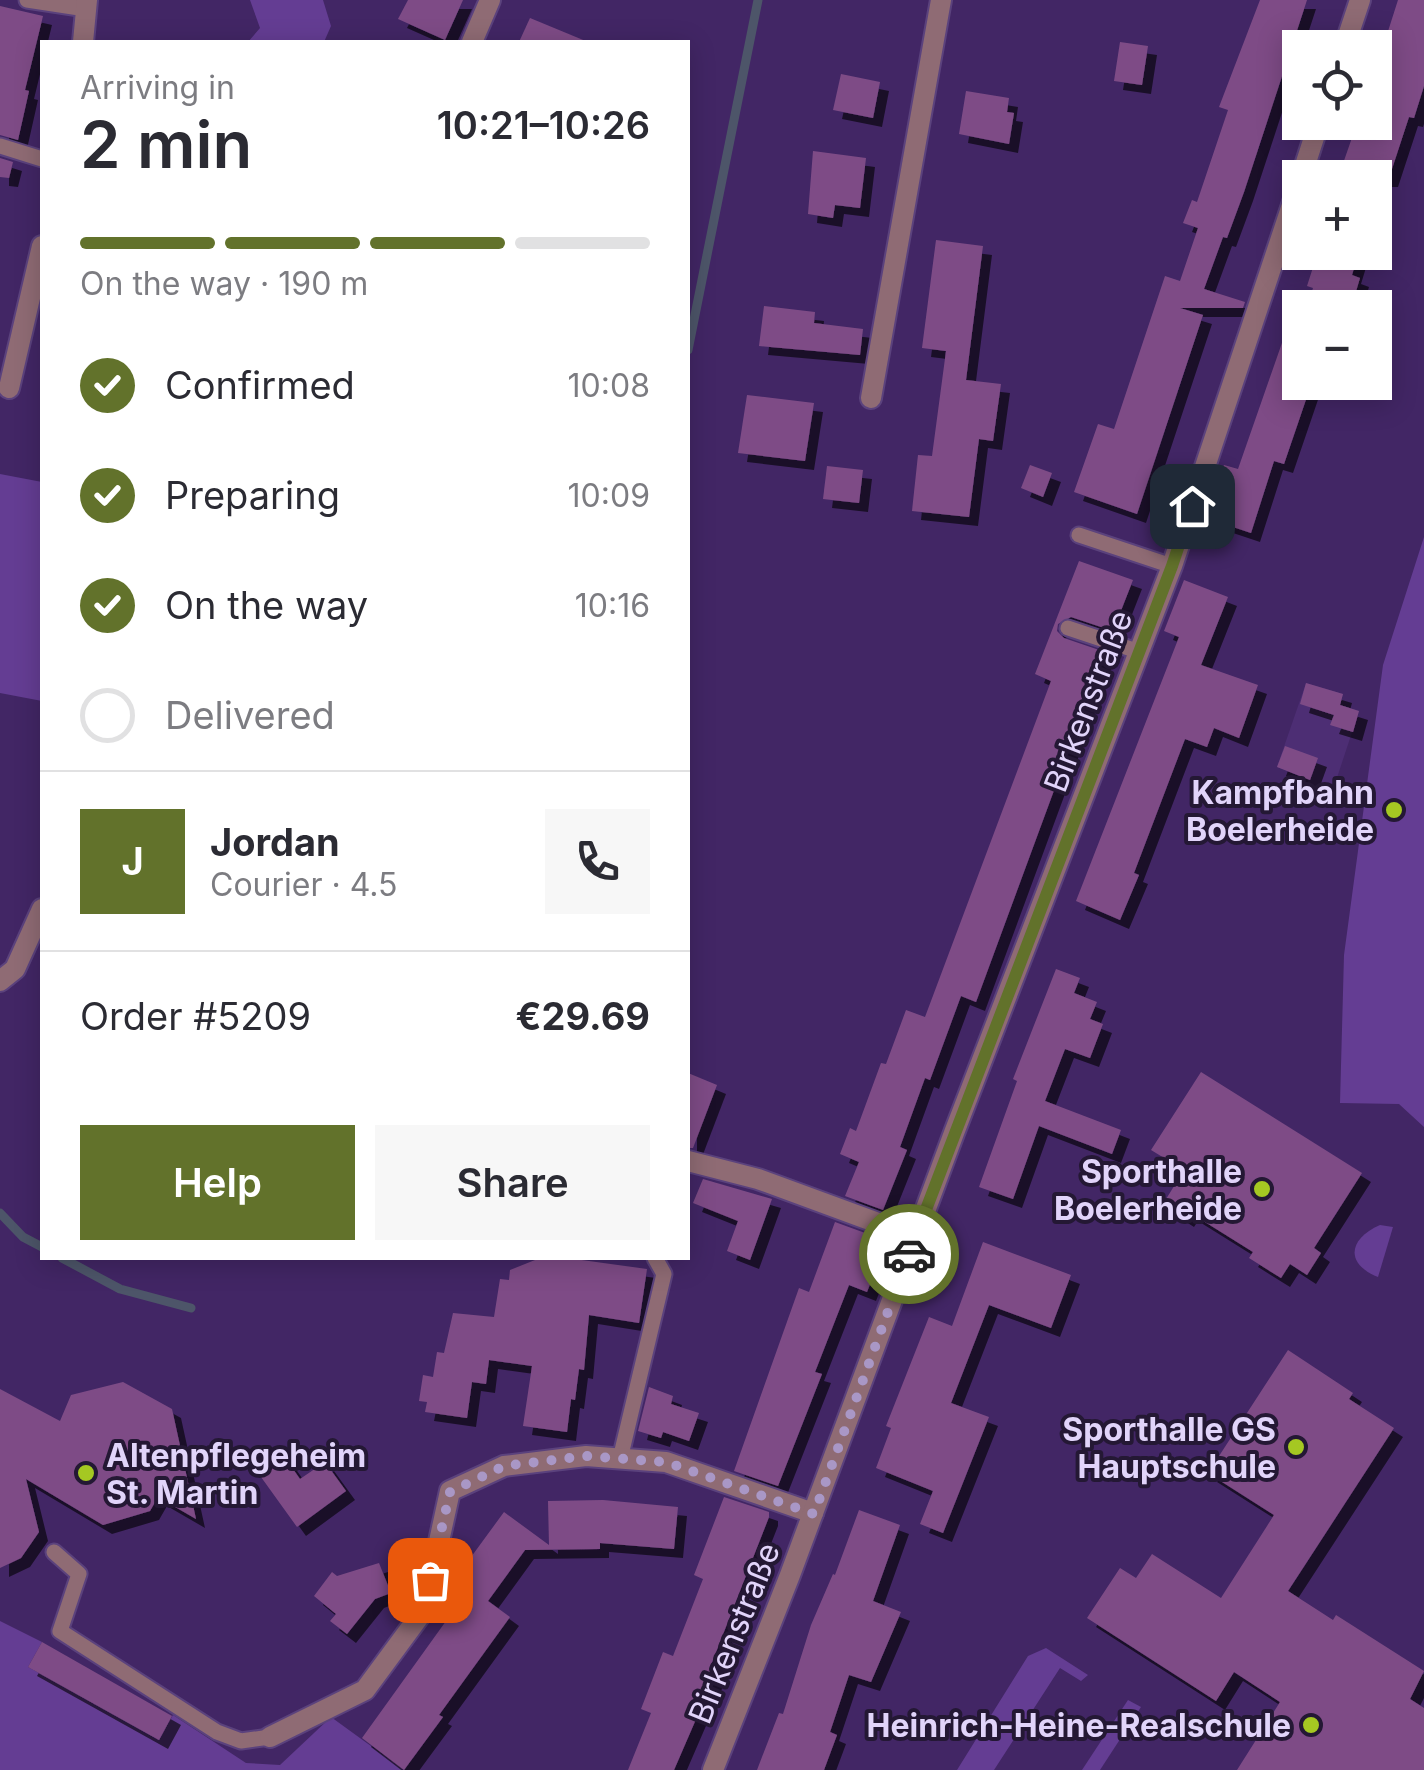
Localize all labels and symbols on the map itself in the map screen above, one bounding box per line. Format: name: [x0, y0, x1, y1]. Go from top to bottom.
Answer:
pin: [1150, 464, 1235, 549]
street label: Birkenstraße: [1036, 605, 1140, 797]
place label: Kampfbahn Boelerheide: [1186, 773, 1374, 849]
marker: Kampfbahn Boelerheide: [1383, 799, 1405, 821]
place label: Sporthalle Boelerheide: [1054, 1152, 1242, 1228]
marker: Sporthalle Boelerheide: [1251, 1178, 1273, 1200]
courier: [859, 1204, 959, 1304]
place label: Sporthalle GS Hauptschule: [1062, 1410, 1276, 1486]
place label: Altenpflegeheim St. Martin: [106, 1436, 366, 1512]
marker: Sporthalle GS Hauptschule: [1285, 1436, 1307, 1458]
marker: Altenpflegeheim St. Martin: [75, 1462, 97, 1484]
street label: Birkenstraße: [680, 1537, 788, 1729]
pin: [388, 1538, 473, 1623]
place label: Heinrich-Heine-Realschule: [867, 1706, 1291, 1745]
marker: Heinrich-Heine-Realschule: [1300, 1714, 1322, 1736]

